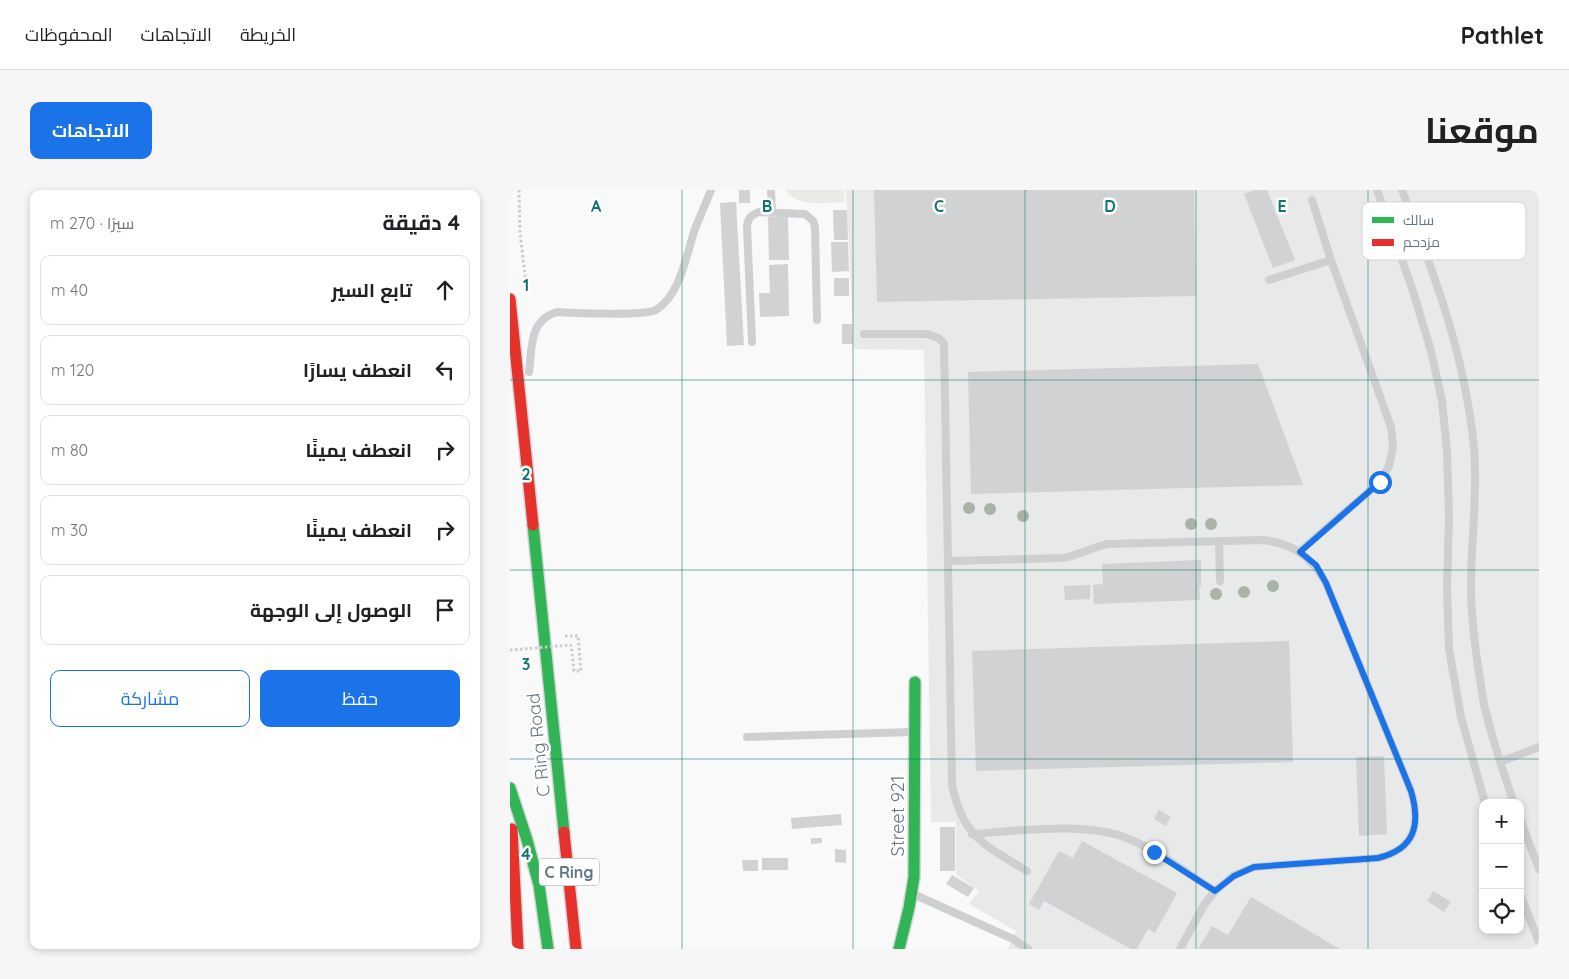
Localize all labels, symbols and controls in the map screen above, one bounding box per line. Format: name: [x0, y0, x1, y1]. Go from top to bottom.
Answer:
text: Pathlet: [1460, 20, 1544, 50]
text: المحفوظات: [25, 23, 113, 46]
text: الاتجاهات: [141, 23, 212, 46]
text: الخريطة: [240, 23, 296, 46]
button: الاتجاهات: [30, 102, 152, 159]
text: موقعنا: [1425, 108, 1539, 152]
text: A: [591, 196, 602, 216]
text: B: [762, 196, 772, 216]
text: C: [934, 196, 944, 216]
text: D: [1104, 196, 1116, 216]
text: E: [1277, 196, 1287, 216]
legend: [1362, 202, 1526, 260]
text: 4 دقيقة: [382, 209, 460, 235]
text: سالك: [1403, 211, 1434, 229]
text: سيرًا · 270 m: [50, 213, 134, 233]
text: مزدحم: [1403, 233, 1440, 252]
text: 1: [523, 275, 529, 295]
icon: ahead: [431, 276, 459, 304]
text: تابع السير: [331, 278, 412, 302]
text: 40 m: [51, 280, 88, 300]
icon: left: [431, 356, 459, 384]
text: انعطف يسارًا: [303, 358, 412, 382]
text: 120 m: [51, 360, 94, 380]
icon: right: [431, 436, 459, 464]
text: انعطف يمينًا: [305, 438, 412, 462]
text: 80 m: [51, 440, 88, 460]
text: 2: [521, 464, 531, 484]
route start: [1369, 471, 1392, 494]
icon: right: [431, 516, 459, 544]
text: انعطف يمينًا: [305, 518, 412, 542]
text: 30 m: [51, 520, 88, 540]
icon: arrive: [431, 596, 459, 624]
text: الوصول إلى الوجهة: [250, 598, 412, 622]
text: 3: [522, 654, 530, 674]
button: مشاركة: [50, 670, 250, 727]
button: حفظ: [260, 670, 460, 727]
street label: C Ring Road: [521, 692, 555, 798]
street label: Street 921: [886, 776, 909, 856]
map controls: [1479, 799, 1524, 934]
button: +: [1479, 799, 1524, 844]
route end: [1143, 841, 1166, 864]
text: 4: [521, 844, 531, 864]
button: −: [1479, 844, 1524, 889]
road number: C Ring: [539, 859, 599, 886]
button: locate: [1479, 889, 1524, 934]

